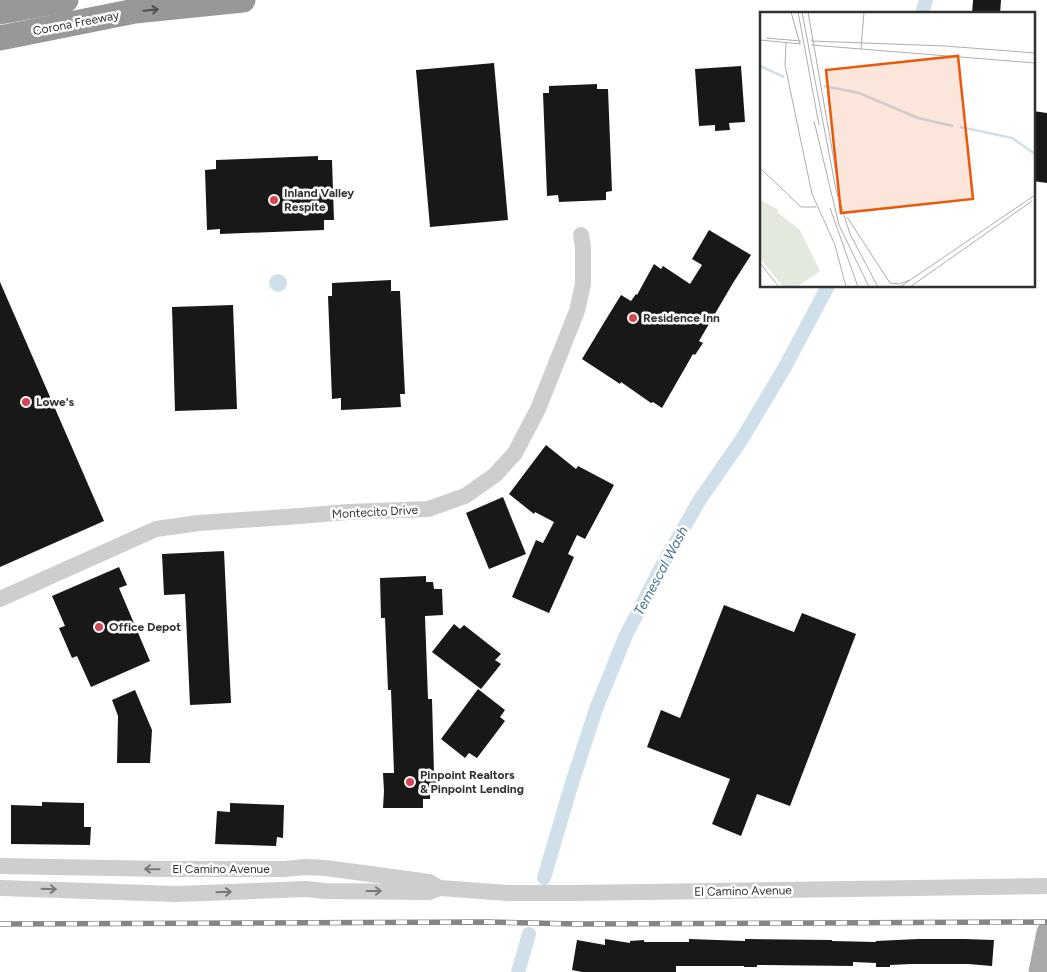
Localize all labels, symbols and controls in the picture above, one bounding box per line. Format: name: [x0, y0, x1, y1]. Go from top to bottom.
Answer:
one-way arrow: [143, 5, 159, 15]
street label: Corona Freeway: [32, 8, 121, 38]
inset map: [760, 12, 1034, 288]
place label: Inland Valley Respite: [284, 186, 354, 214]
marker: Inland Valley Respite: [268, 194, 280, 206]
place label: Residence Inn: [643, 311, 720, 325]
marker: Residence Inn: [627, 312, 639, 324]
place label: Lowe's: [36, 395, 75, 409]
marker: Lowe's: [20, 396, 32, 408]
street label: Montecito Drive: [332, 503, 419, 521]
water label: Temescal Wash: [630, 523, 692, 618]
place label: Office Depot: [109, 620, 181, 634]
marker: Office Depot: [93, 621, 105, 633]
place label: Pinpoint Realtors & Pinpoint Lending: [420, 768, 524, 796]
marker: Pinpoint Realtors & Pinpoint Lending: [404, 776, 416, 788]
street label: El Camino Avenue: [172, 862, 270, 876]
one-way arrow: [144, 864, 160, 874]
street label: El Camino Avenue: [694, 883, 792, 899]
one-way arrow: [40, 885, 56, 894]
one-way arrow: [366, 886, 382, 896]
one-way arrow: [216, 887, 232, 897]

